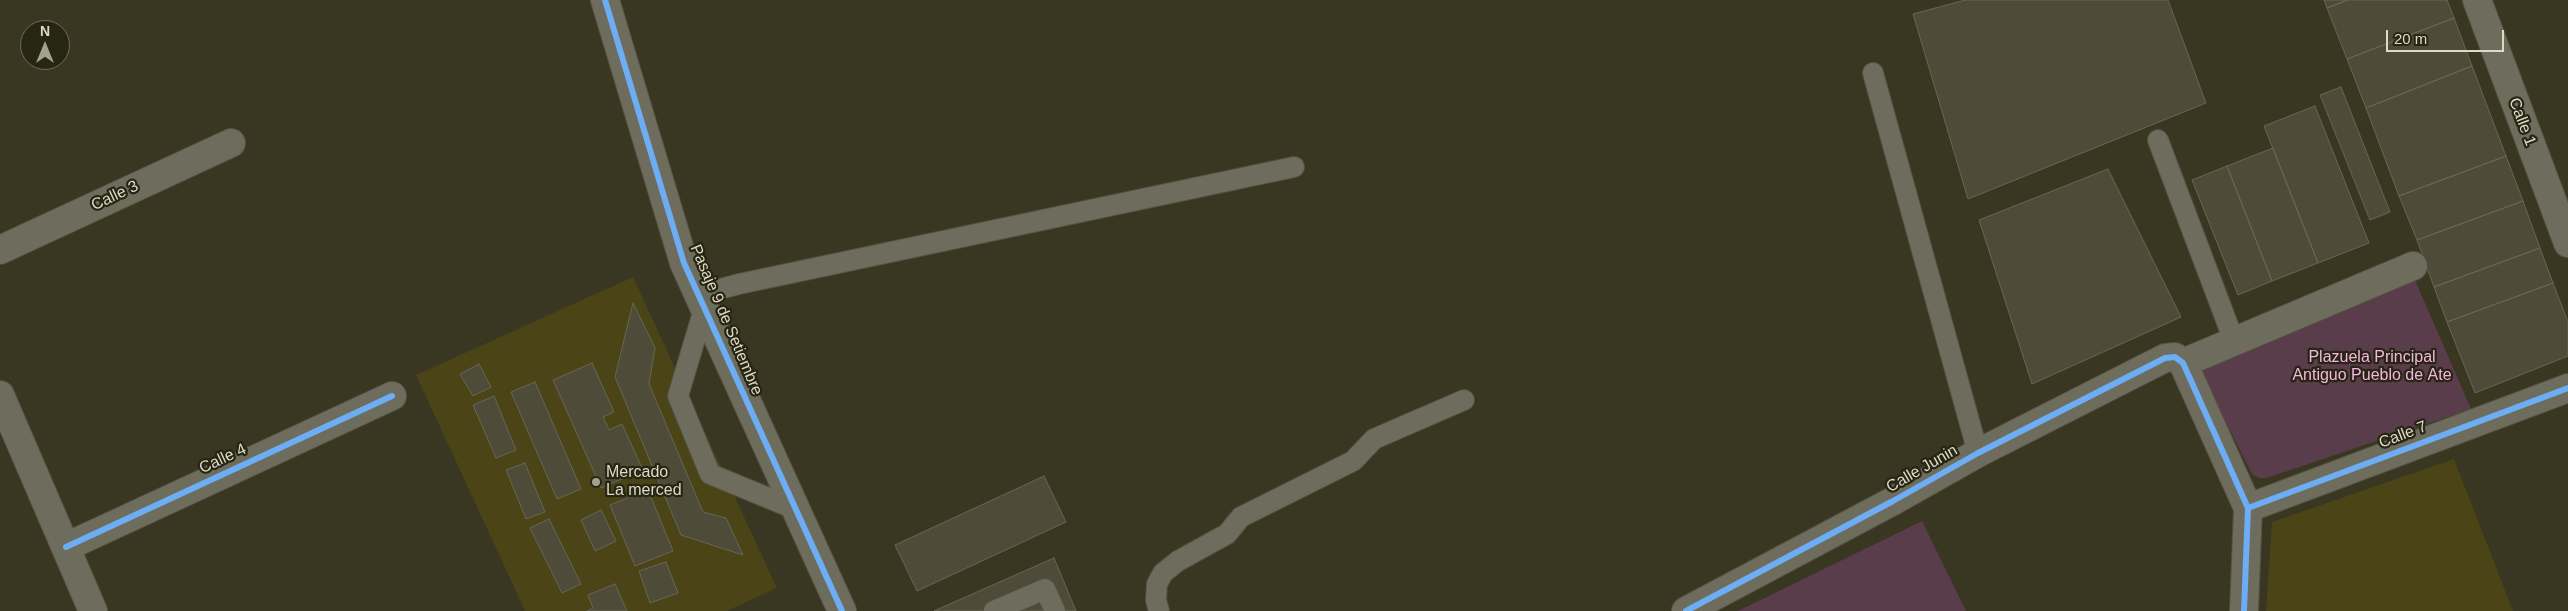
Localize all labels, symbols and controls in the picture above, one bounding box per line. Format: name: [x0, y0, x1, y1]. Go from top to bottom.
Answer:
north arrow: [20, 20, 70, 70]
scale bar: [2388, 20, 2506, 52]
text: N: [40, 23, 50, 39]
text: 20 m: [2394, 30, 2427, 47]
street label: Calle 1: [2504, 95, 2540, 149]
street label: Calle 3: [88, 177, 142, 215]
street label: Pasaje 9 de Setiembre: [686, 242, 766, 398]
park label: Plazuela Principal Antiguo Pueblo de Ate: [2292, 348, 2452, 386]
street label: Calle 7: [2376, 417, 2430, 453]
street label: Calle 4: [196, 440, 250, 478]
street label: Calle Junin: [1883, 441, 1961, 497]
place label: Mercado La merced: [606, 463, 682, 501]
marker: Mercado La merced: [590, 476, 602, 488]

